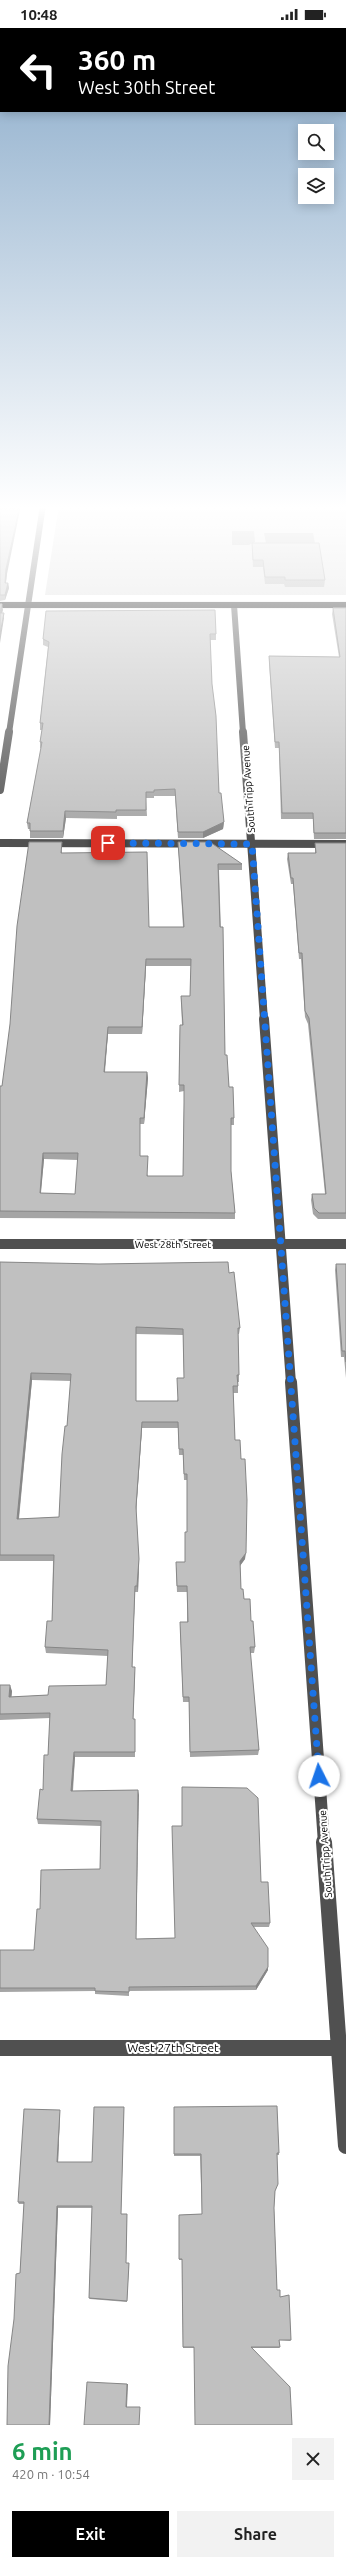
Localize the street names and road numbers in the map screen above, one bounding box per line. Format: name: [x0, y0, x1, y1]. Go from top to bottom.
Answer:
street label: South Tripp Avenue: [240, 745, 257, 833]
street label: West 28th Street: [135, 1239, 211, 1250]
street label: South Tripp Avenue: [317, 1810, 334, 1898]
street label: West 27th Street: [127, 2041, 219, 2054]

